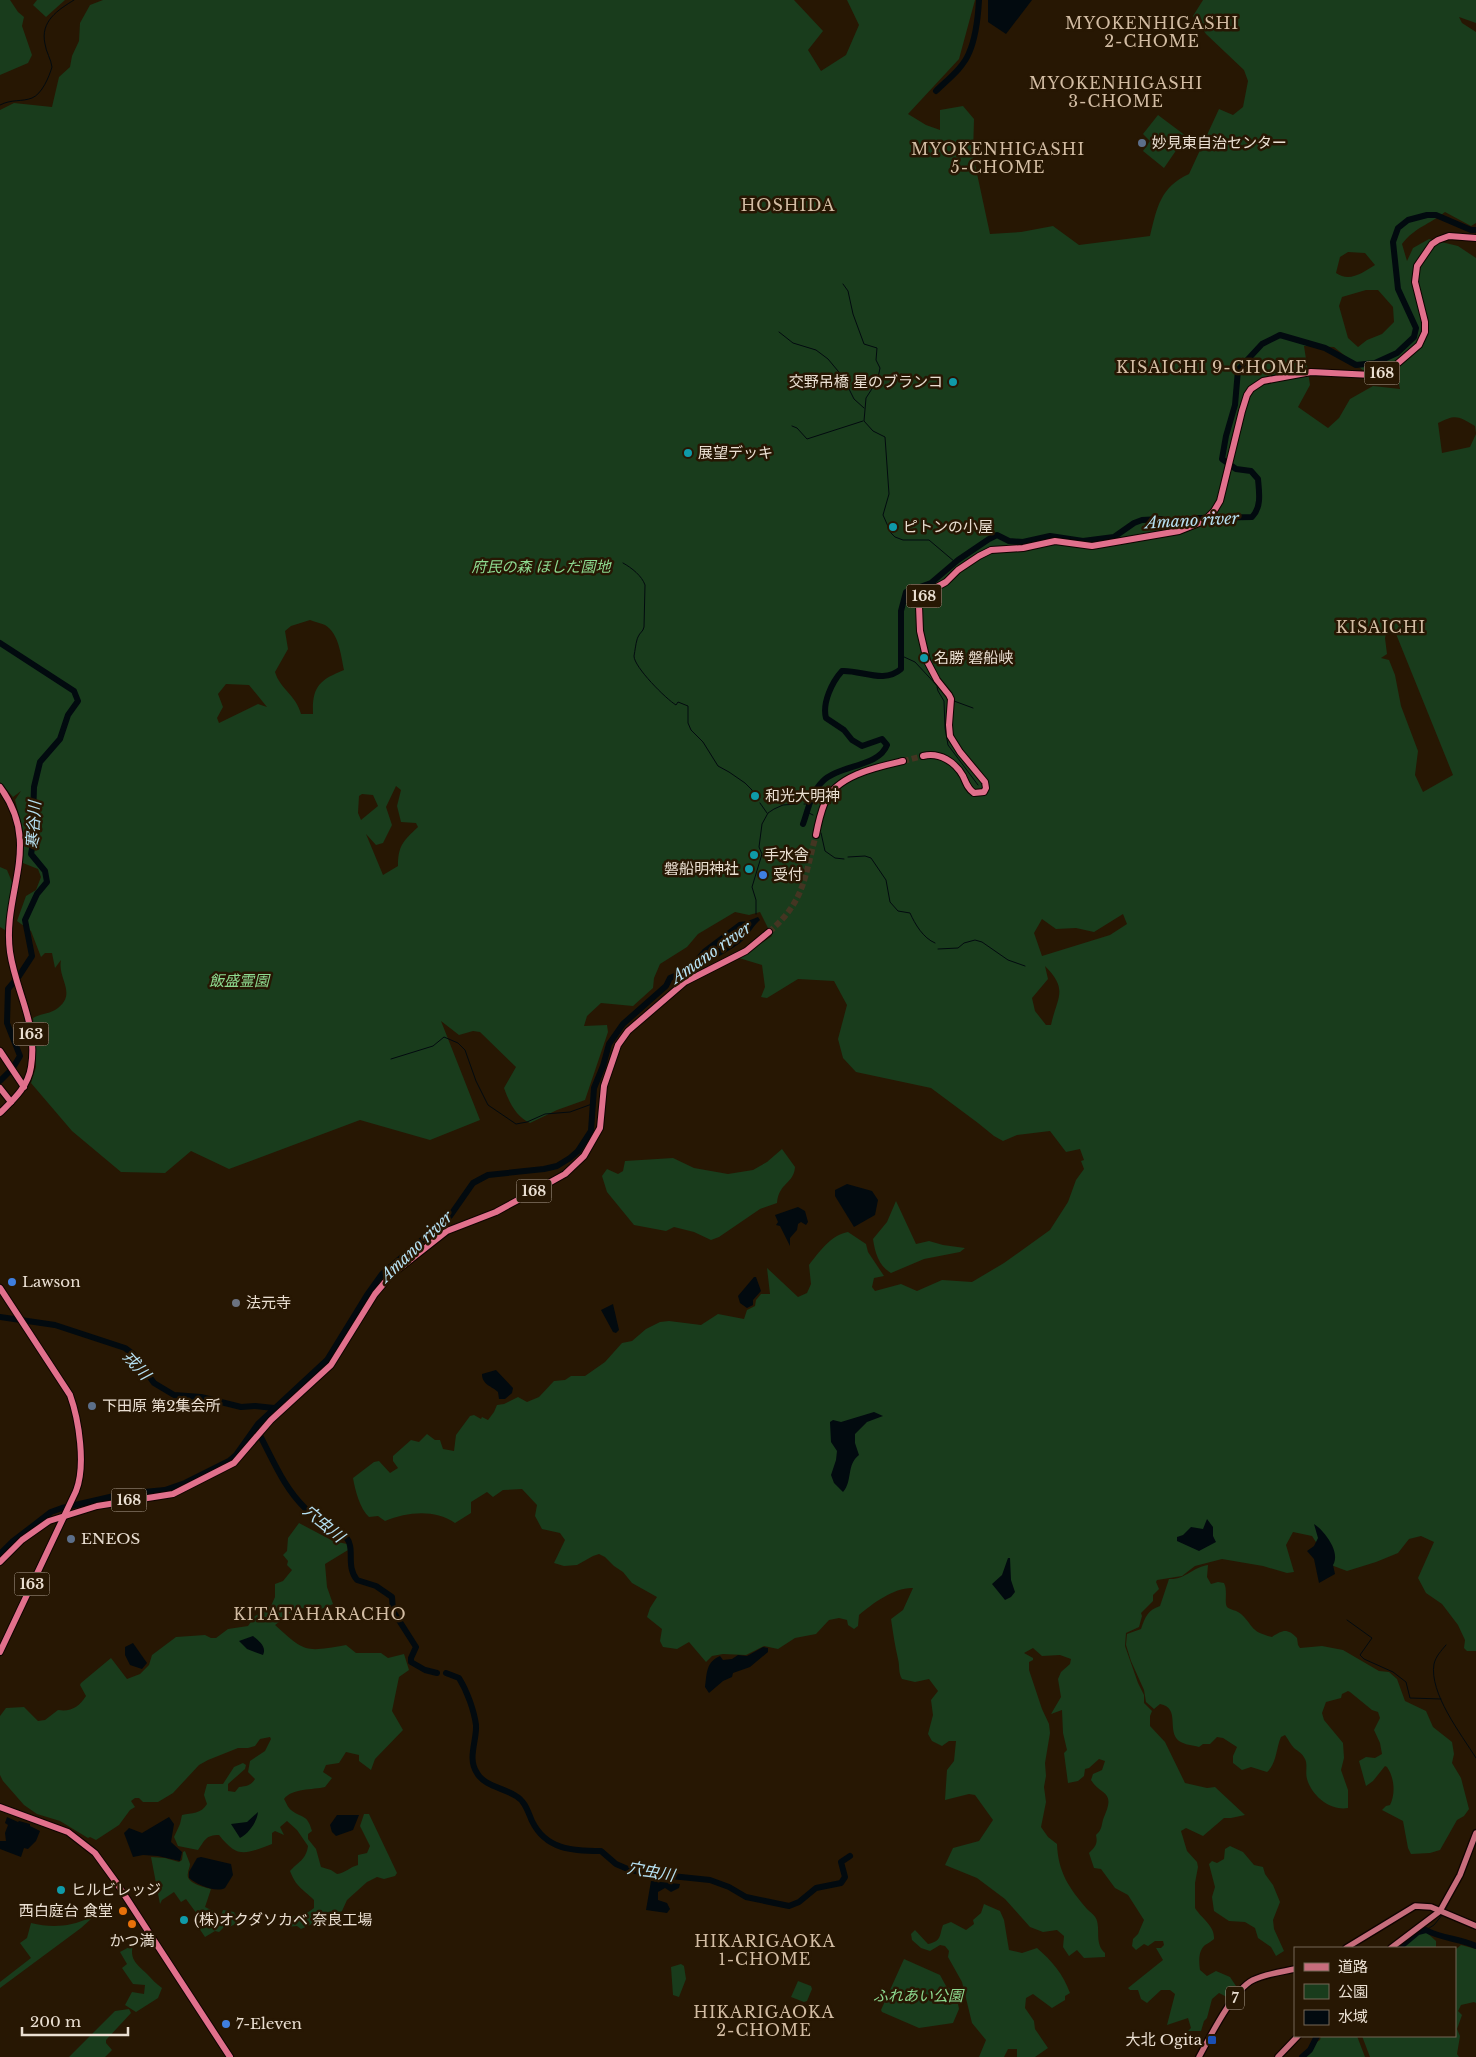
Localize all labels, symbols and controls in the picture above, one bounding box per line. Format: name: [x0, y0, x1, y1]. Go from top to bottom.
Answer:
district label: MYOKENHIGASHI 2-CHOME: [1065, 13, 1239, 51]
district label: MYOKENHIGASHI 3-CHOME: [1029, 73, 1203, 111]
place label: 妙見東自治センター: [1152, 133, 1287, 152]
marker: 妙見東自治センター: [1136, 137, 1148, 149]
district label: MYOKENHIGASHI 5-CHOME: [911, 139, 1085, 177]
district label: HOSHIDA: [741, 195, 835, 215]
district label: KISAICHI 9-CHOME: [1116, 357, 1308, 377]
road number: 168: [1364, 362, 1400, 384]
place label: 交野吊橋 星のブランコ: [789, 372, 943, 391]
marker: 交野吊橋 星のブランコ: [947, 376, 959, 388]
place label: 展望デッキ: [698, 443, 773, 462]
marker: 展望デッキ: [682, 447, 694, 459]
water label: Amano river: [1143, 508, 1240, 533]
place label: ピトンの小屋: [903, 517, 993, 536]
marker: ピトンの小屋: [887, 521, 899, 533]
park label: 府民の森 ほしだ園地: [471, 557, 613, 576]
road number: 168: [906, 584, 942, 608]
district label: KISAICHI: [1336, 617, 1426, 637]
place label: 名勝 磐船峡: [934, 648, 1013, 667]
marker: 名勝 磐船峡: [918, 652, 930, 664]
place label: 和光大明神: [765, 786, 840, 805]
marker: 和光大明神: [749, 790, 761, 802]
water label: 寒谷川: [22, 799, 44, 849]
place label: 手水舎: [764, 845, 809, 864]
marker: 手水舎: [748, 849, 760, 861]
place label: 磐船明神社: [664, 859, 739, 878]
marker: 磐船明神社: [743, 863, 755, 875]
place label: 受付: [773, 865, 803, 884]
marker: 受付: [757, 869, 769, 881]
water label: Amano river: [665, 917, 756, 988]
park label: 飯盛霊園: [209, 971, 271, 990]
road number: 163: [14, 1022, 48, 1046]
road number: 168: [516, 1180, 552, 1202]
water label: Amano river: [374, 1206, 457, 1287]
place label: Lawson: [22, 1272, 81, 1291]
marker: Lawson: [6, 1276, 18, 1288]
place label: 法元寺: [246, 1293, 291, 1312]
marker: 法元寺: [230, 1297, 242, 1309]
water label: 戎川: [119, 1346, 156, 1385]
place label: 下田原 第2集会所: [102, 1396, 221, 1415]
marker: 下田原 第2集会所: [86, 1400, 98, 1412]
road number: 168: [112, 1488, 146, 1512]
water label: 穴虫川: [299, 1500, 350, 1547]
place label: ENEOS: [81, 1529, 140, 1548]
marker: ENEOS: [65, 1533, 77, 1545]
road number: 163: [15, 1572, 50, 1596]
district label: KITATAHARACHO: [233, 1604, 407, 1624]
water label: 穴虫川: [626, 1857, 678, 1885]
place label: ヒルビレッジ: [71, 1880, 161, 1899]
marker: ヒルビレッジ: [55, 1884, 67, 1896]
place label: 西白庭台 食堂: [19, 1901, 113, 1920]
marker: 西白庭台 食堂: [117, 1905, 129, 1917]
place label: (株)オクダソカベ 奈良工場: [194, 1910, 372, 1929]
marker: (株)オクダソカベ 奈良工場: [178, 1914, 190, 1926]
marker: かつ満: [126, 1918, 138, 1930]
place label: かつ満: [109, 1931, 155, 1950]
district label: HIKARIGAOKA 1-CHOME: [694, 1931, 836, 1969]
legend: [1294, 1947, 1456, 2037]
text: 道路: [1338, 1957, 1368, 1976]
text: 公園: [1338, 1982, 1368, 2001]
park label: ふれあい公園: [873, 1986, 965, 2005]
road number: 7: [1226, 1986, 1244, 2010]
district label: HIKARIGAOKA 2-CHOME: [693, 2002, 835, 2040]
scale bar: [22, 2004, 129, 2036]
text: 水域: [1338, 2007, 1368, 2026]
text: 200 m: [30, 2012, 81, 2031]
place label: 7-Eleven: [236, 2014, 302, 2033]
marker: 7-Eleven: [220, 2018, 232, 2030]
place label: 大北 Ogita: [1126, 2030, 1203, 2049]
marker: 大北 Ogita: [1206, 2034, 1218, 2046]

